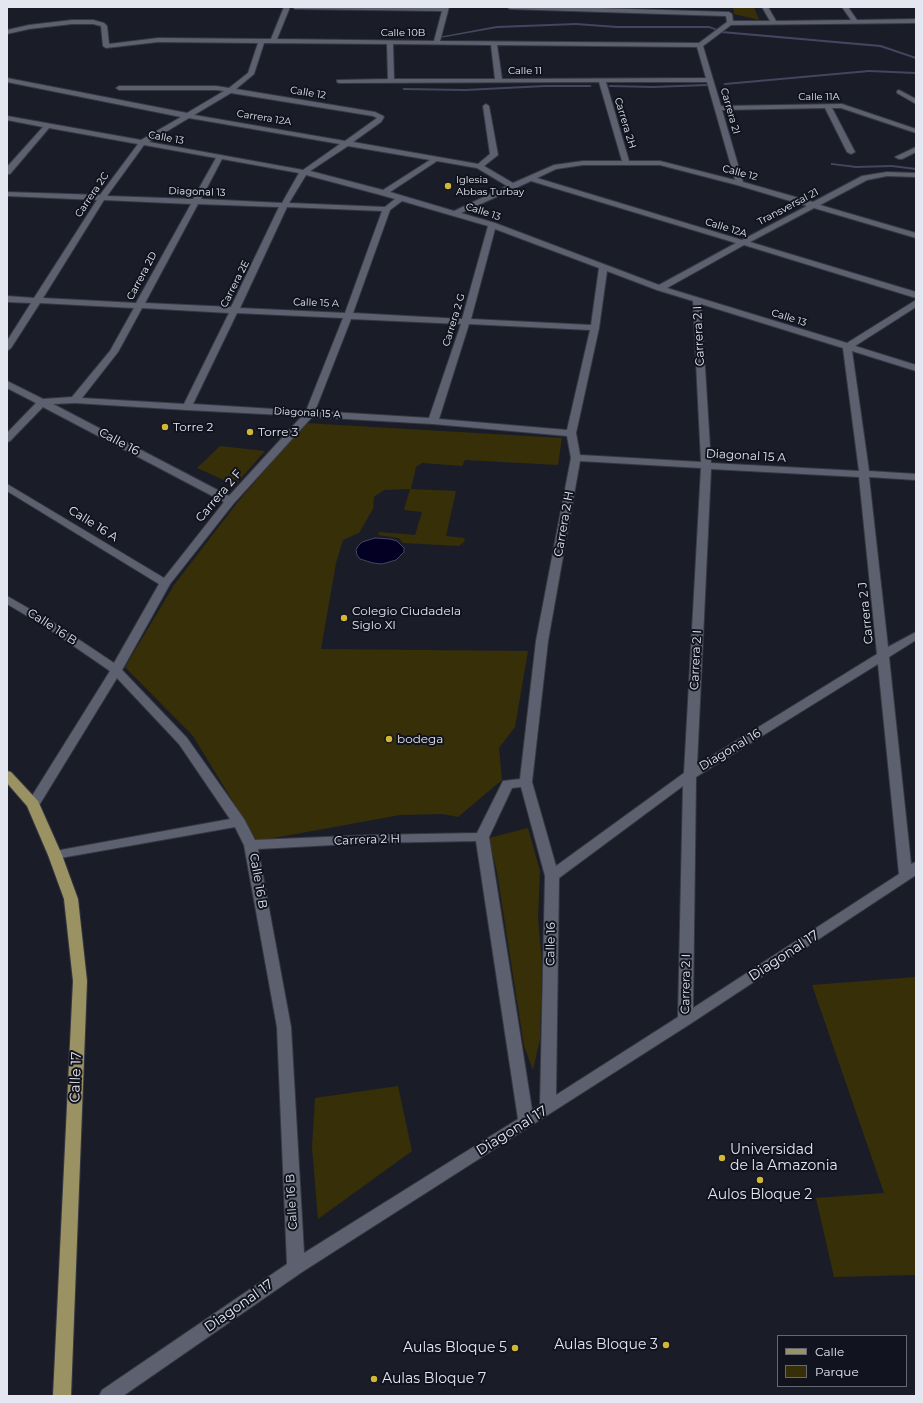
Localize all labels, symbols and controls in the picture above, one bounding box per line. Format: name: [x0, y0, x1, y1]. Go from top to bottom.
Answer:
street label: Calle 10B: [381, 27, 425, 39]
street label: Calle 11: [508, 65, 542, 77]
street label: Calle 12: [289, 84, 327, 102]
street label: Carrera 2I: [718, 86, 742, 136]
street label: Calle 11A: [798, 91, 840, 103]
street label: Carrera 2H: [612, 96, 638, 150]
street label: Carrera 12A: [236, 108, 292, 128]
street label: Calle 13: [147, 129, 185, 147]
street label: Calle 12: [721, 163, 759, 183]
street label: Carrera 2C: [73, 170, 111, 220]
place label: Iglesia Abbas Turbay: [456, 174, 524, 198]
marker: Iglesia Abbas Turbay: [443, 181, 453, 191]
street label: Diagonal 13: [168, 185, 226, 199]
street label: Transversal 21: [755, 186, 821, 228]
street label: Calle 13: [464, 201, 502, 223]
street label: Calle 12A: [703, 216, 749, 240]
street label: Carrera 2D: [124, 250, 160, 302]
street label: Carrera 2E: [218, 258, 252, 310]
street label: Carrera 2 G: [440, 292, 468, 348]
street label: Calle 15 A: [293, 296, 339, 310]
street label: Carrera 2 I: [690, 306, 708, 366]
street label: Calle 13: [770, 307, 808, 329]
street label: Diagonal 15 A: [273, 405, 341, 421]
place label: Torre 2: [173, 420, 213, 434]
marker: Torre 2: [160, 422, 170, 432]
street label: Calle 16: [96, 425, 142, 459]
place label: Torre 3: [258, 425, 298, 439]
marker: Torre 3: [245, 427, 255, 437]
street label: Diagonal 15 A: [705, 447, 787, 465]
street label: Carrera 2 F: [193, 467, 245, 525]
street label: Carrera 2 H: [551, 490, 577, 558]
street label: Calle 16 A: [66, 503, 120, 545]
street label: Carrera 2 J: [856, 581, 876, 645]
place label: Colegio Ciudadela Siglo XI: [352, 604, 461, 632]
street label: Calle 16 B: [25, 606, 79, 648]
marker: Colegio Ciudadela Siglo XI: [339, 613, 349, 623]
street label: Carrera 2 I: [687, 630, 705, 690]
street label: Diagonal 16: [697, 726, 763, 774]
place label: bodega: [397, 732, 443, 746]
marker: bodega: [384, 734, 394, 744]
street label: Carrera 2 H: [334, 832, 400, 848]
street label: Calle 16 B: [246, 852, 270, 910]
street label: Calle 16: [543, 922, 559, 966]
street label: Diagonal 17: [746, 927, 822, 985]
street label: Carrera 2 I: [678, 954, 694, 1014]
street label: Calle 17: [67, 1051, 85, 1103]
street label: Diagonal 17: [473, 1103, 551, 1159]
place label: Universidad de la Amazonia: [730, 1142, 838, 1174]
marker: Universidad de la Amazonia: [717, 1153, 727, 1163]
street label: Calle 16 B: [283, 1174, 301, 1230]
marker: Aulos Bloque 2: [755, 1175, 765, 1185]
place label: Aulos Bloque 2: [708, 1187, 812, 1203]
street label: Diagonal 17: [201, 1276, 277, 1336]
legend: [777, 1335, 907, 1387]
place label: Aulas Bloque 3: [554, 1337, 658, 1353]
place label: Aulas Bloque 5: [403, 1340, 507, 1356]
marker: Aulas Bloque 3: [661, 1340, 671, 1350]
marker: Aulas Bloque 5: [510, 1343, 520, 1353]
text: Calle: [815, 1344, 844, 1359]
text: Parque: [815, 1364, 859, 1379]
place label: Aulas Bloque 7: [382, 1371, 486, 1387]
marker: Aulas Bloque 7: [369, 1374, 379, 1384]

